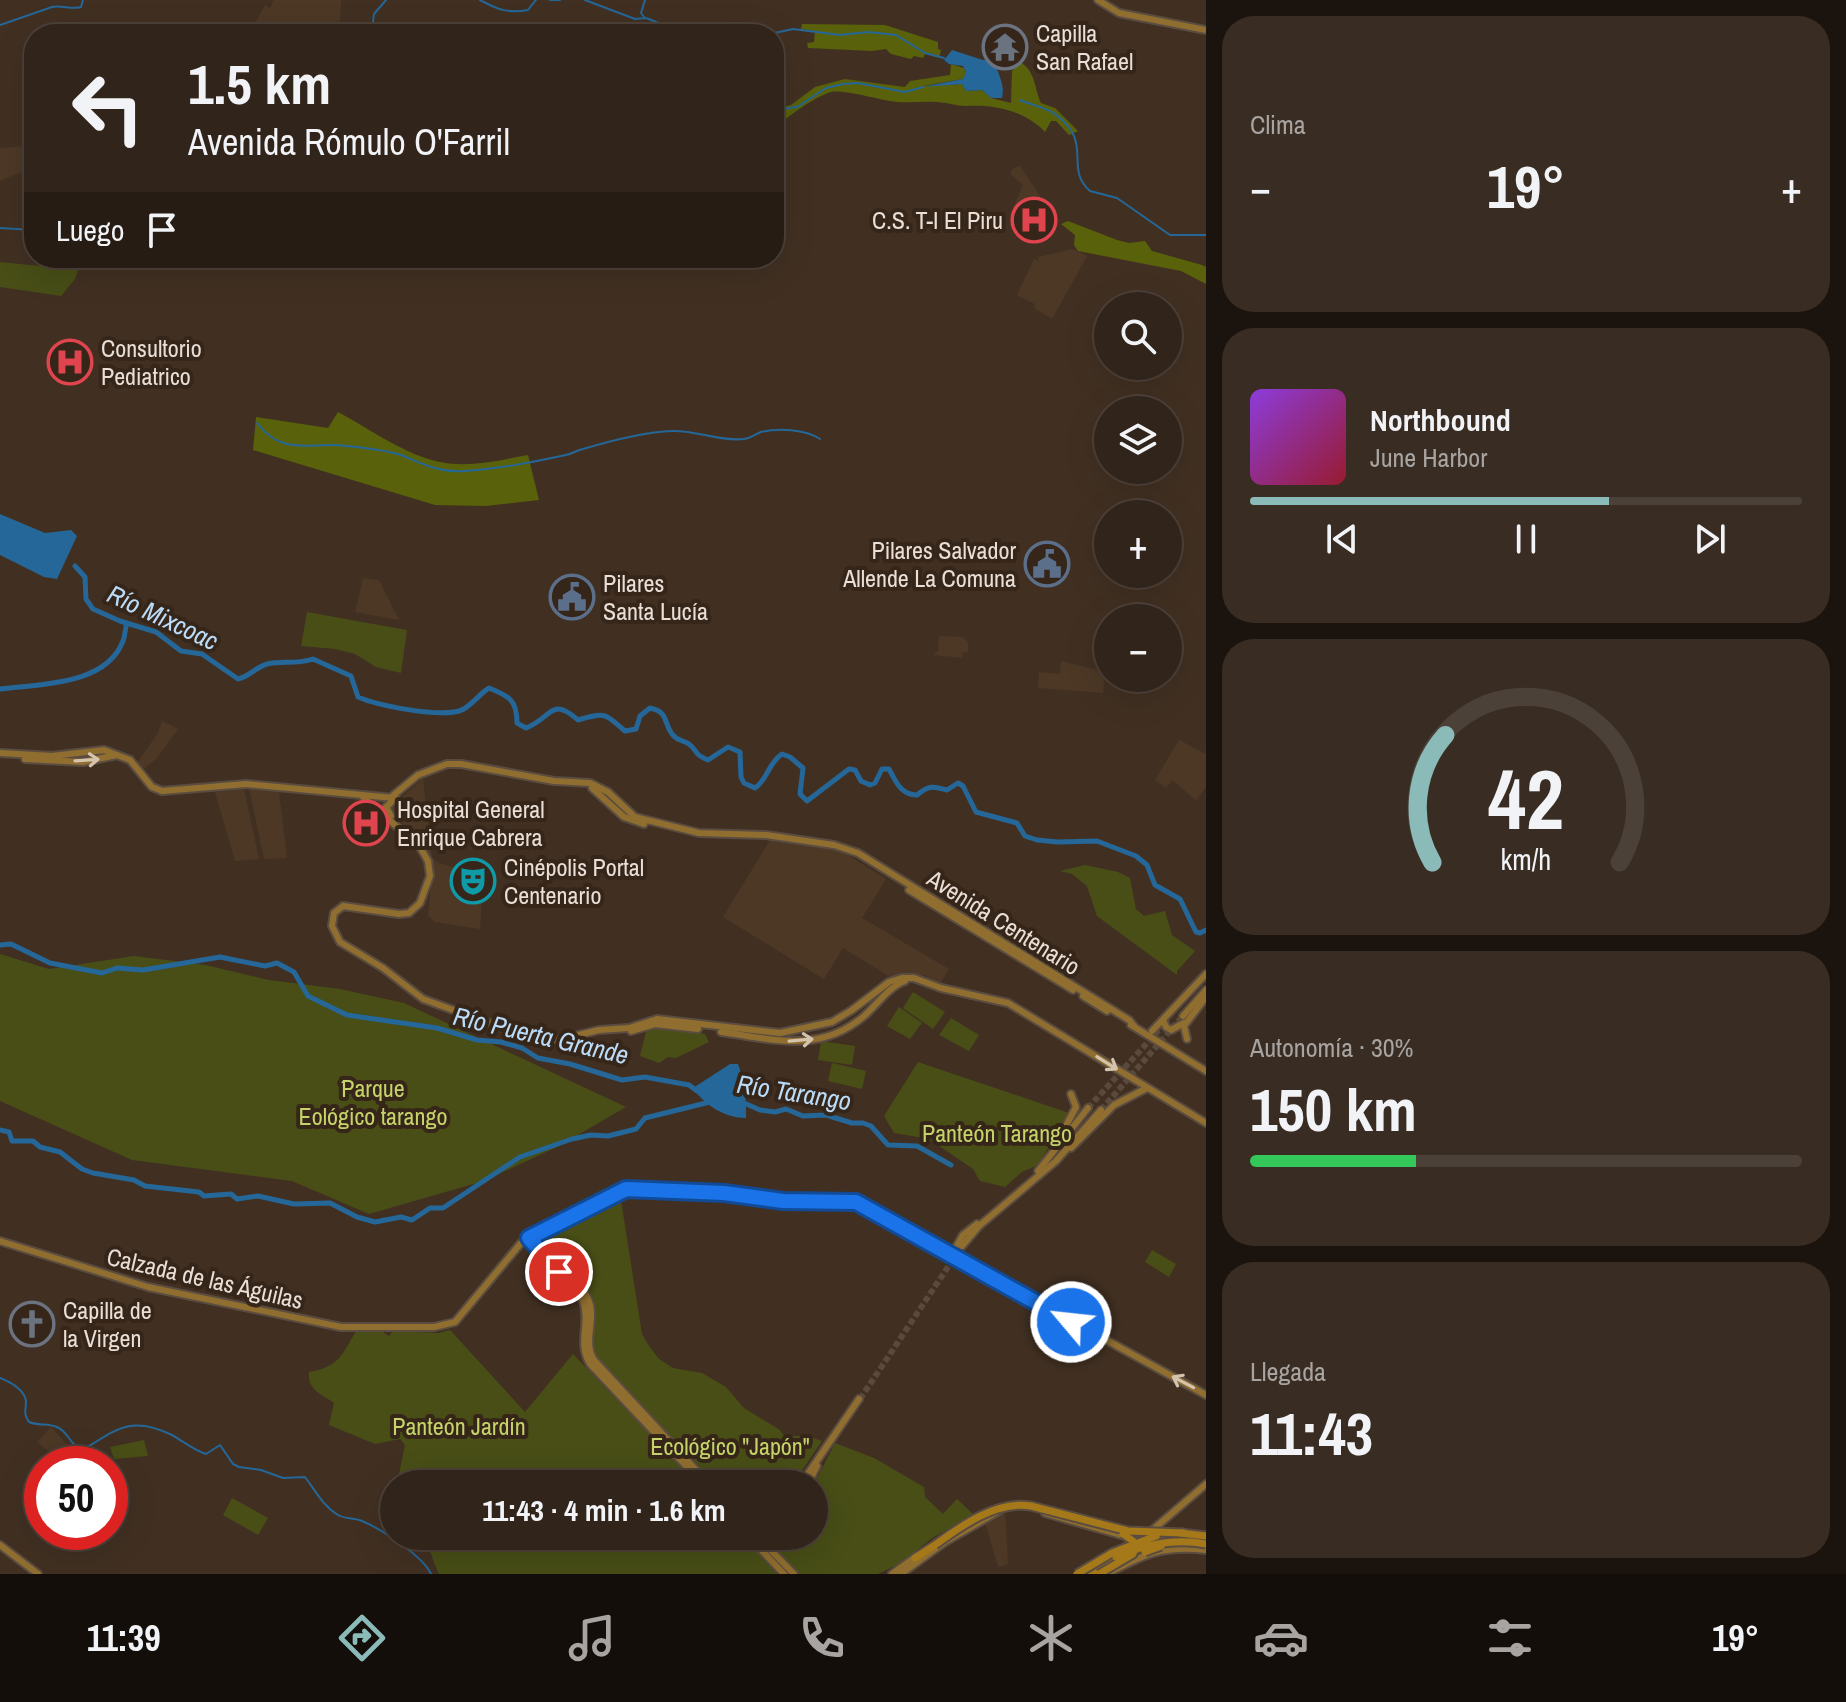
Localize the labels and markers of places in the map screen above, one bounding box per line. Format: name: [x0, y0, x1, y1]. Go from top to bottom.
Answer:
place label: Capilla San Rafael: [1036, 17, 1133, 77]
temple icon: Capilla San Rafael: [981, 23, 1029, 71]
hospital icon: C.S. T-I El Piru: [1010, 196, 1058, 244]
place label: C.S. T-I El Piru: [872, 204, 1003, 236]
place label: Consultorio Pediatrico: [101, 332, 202, 392]
hospital icon: Consultorio Pediatrico: [46, 338, 94, 386]
place label: Pilares Salvador Allende La Comuna: [842, 534, 1016, 594]
public building icon: Pilares Salvador Allende La Comuna: [1023, 540, 1071, 588]
place label: Pilares Santa Lucía: [603, 567, 708, 627]
public building icon: Pilares Santa Lucía: [548, 573, 596, 621]
place label: Hospital General Enrique Cabrera: [397, 793, 545, 853]
hospital icon: Hospital General Enrique Cabrera: [342, 799, 390, 847]
place label: Cinépolis Portal Centenario: [504, 851, 644, 911]
theatre icon: Cinépolis Portal Centenario: [449, 857, 497, 905]
pin: [525, 1238, 593, 1306]
place label: Capilla de la Virgen: [63, 1294, 152, 1354]
church icon: Capilla de la Virgen: [8, 1300, 56, 1348]

